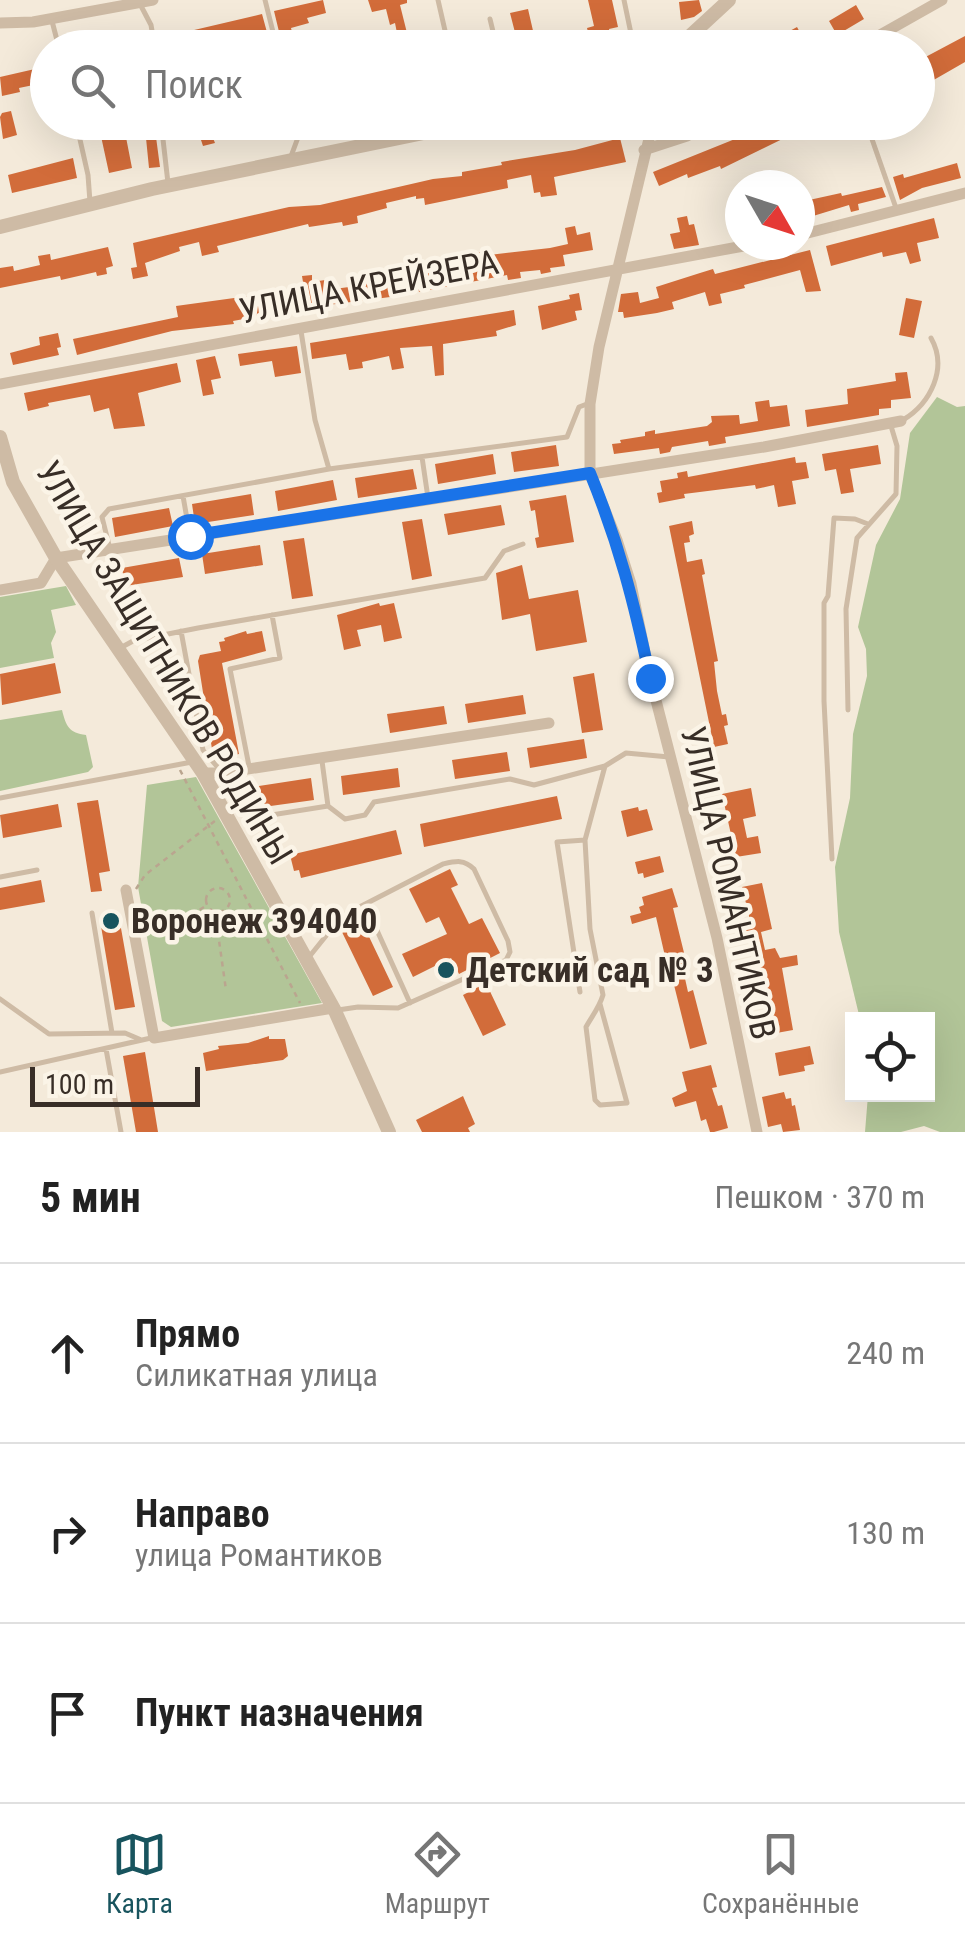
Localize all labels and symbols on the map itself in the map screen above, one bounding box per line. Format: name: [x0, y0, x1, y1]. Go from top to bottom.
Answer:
north arrow: [725, 170, 815, 260]
street label: УЛИЦА КРЕЙЗЕРА: [236, 242, 502, 332]
street label: УЛИЦА ЗАЩИТНИКОВ РОДИНЫ: [27, 454, 301, 872]
route start: [168, 514, 214, 560]
route end: [628, 656, 674, 702]
street label: УЛИЦА РОМАНТИКОВ: [672, 722, 784, 1044]
place label: Воронеж 394040: [131, 901, 378, 942]
marker: Воронеж 394040: [100, 910, 122, 932]
place label: Детский сад № 3: [466, 950, 714, 991]
marker: Детский сад № 3: [435, 959, 457, 981]
scale bar: [30, 1062, 200, 1106]

